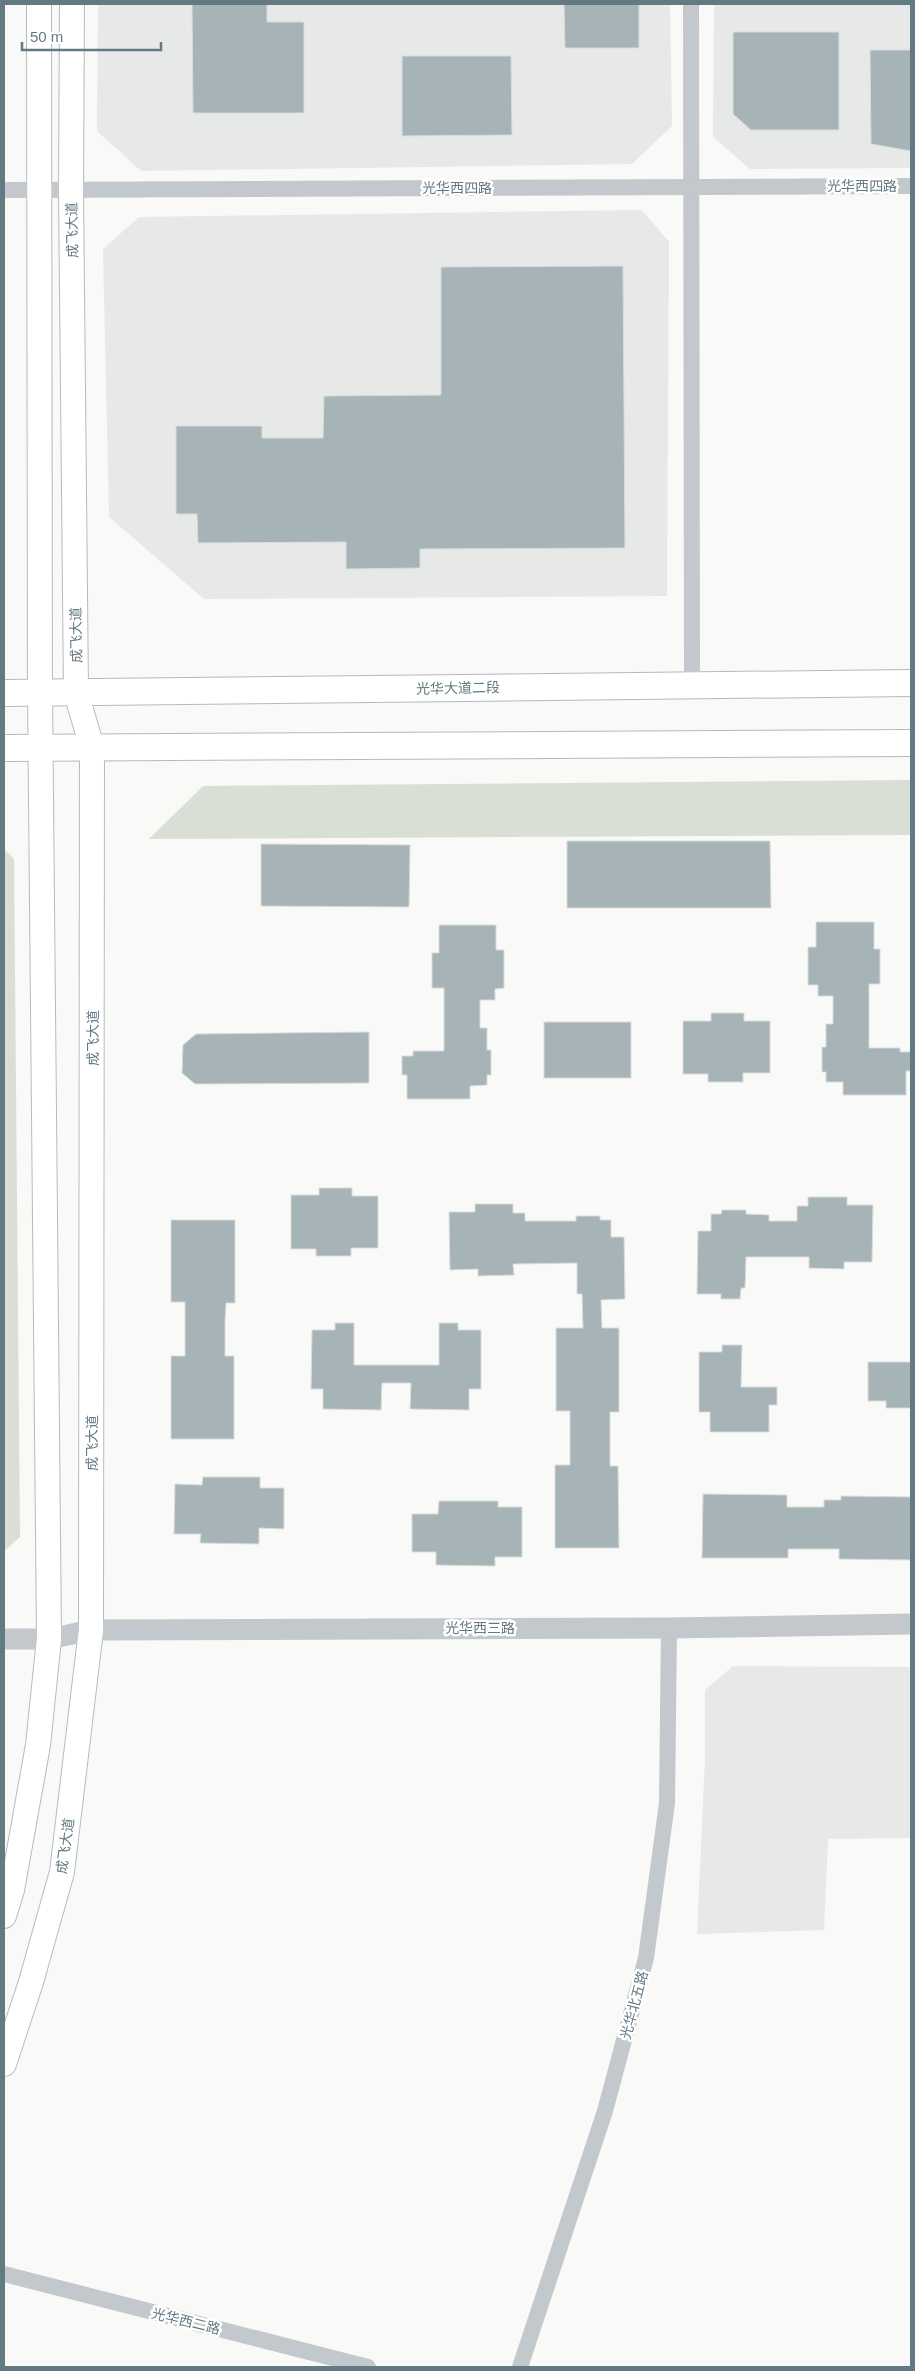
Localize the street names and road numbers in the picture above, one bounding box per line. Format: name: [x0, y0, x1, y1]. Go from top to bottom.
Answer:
street label: 光华西四路: [827, 178, 897, 194]
street label: 光华西四路: [422, 180, 492, 196]
street label: 成飞大道: [64, 202, 80, 258]
street label: 成飞大道: [68, 607, 84, 663]
street label: 光华大道二段: [416, 679, 500, 697]
street label: 成飞大道: [85, 1010, 101, 1066]
street label: 成飞大道: [84, 1415, 100, 1471]
street label: 光华西三路: [445, 1620, 515, 1636]
street label: 成飞大道: [53, 1817, 77, 1875]
street label: 光华北五路: [617, 1969, 651, 2041]
street label: 光华西二路: [150, 2305, 222, 2337]

